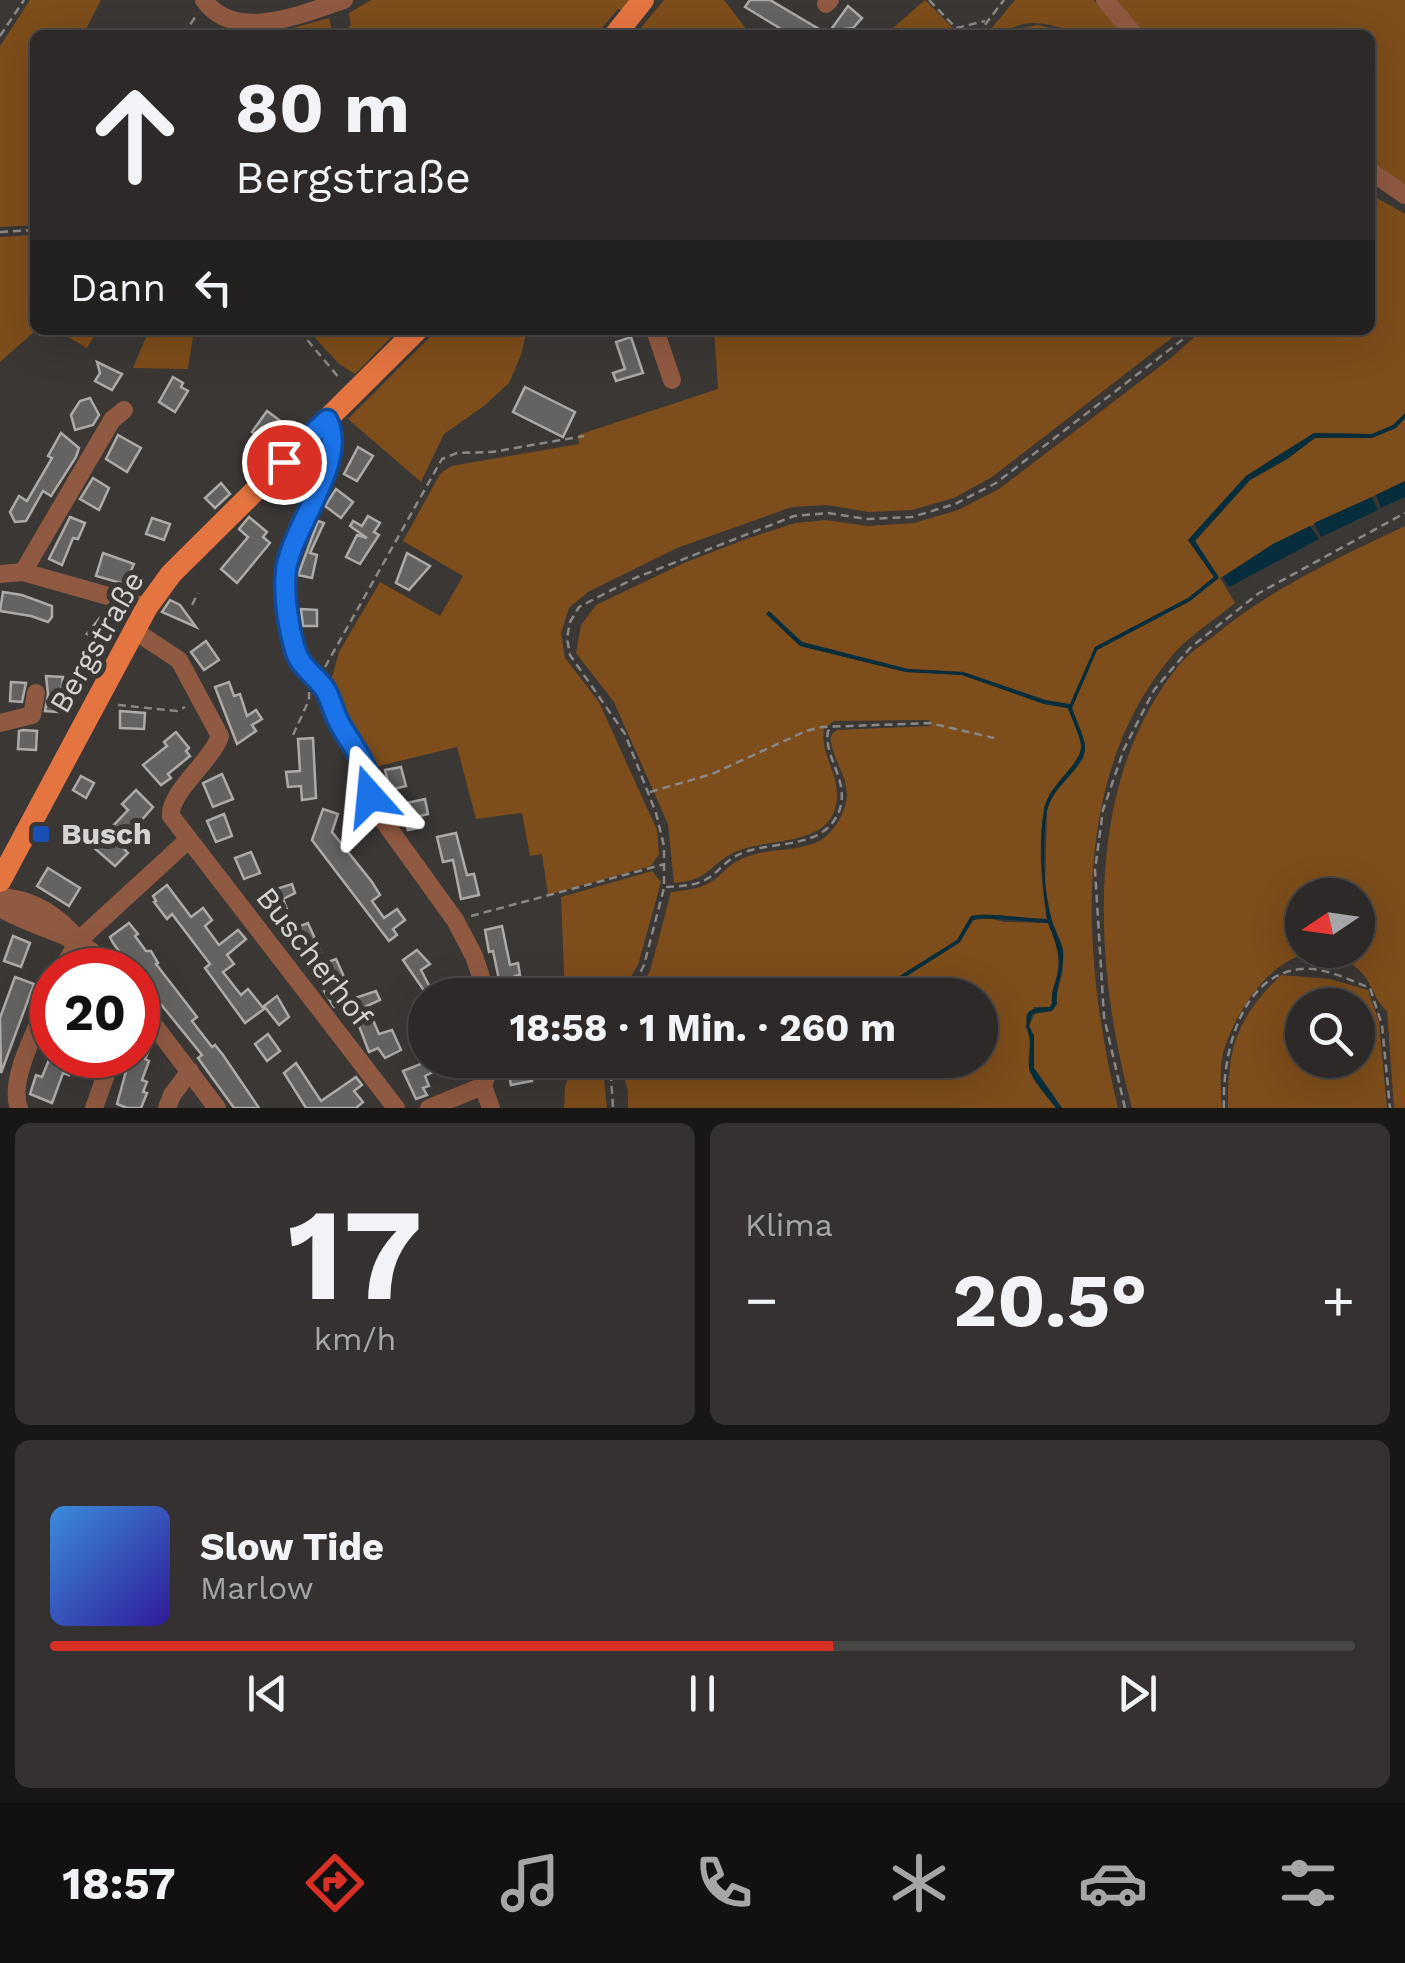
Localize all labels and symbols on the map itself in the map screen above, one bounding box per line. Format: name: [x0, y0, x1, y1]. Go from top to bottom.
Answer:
pin: [242, 420, 327, 505]
street label: Bergstraße: [42, 565, 151, 719]
position arrow: [318, 744, 422, 848]
place label: Busch: [61, 816, 152, 851]
marker: Busch: [30, 823, 52, 845]
north arrow: [1285, 878, 1375, 968]
street label: Buscherhof: [249, 880, 380, 1033]
speed limit sign: 20: [30, 948, 160, 1078]

